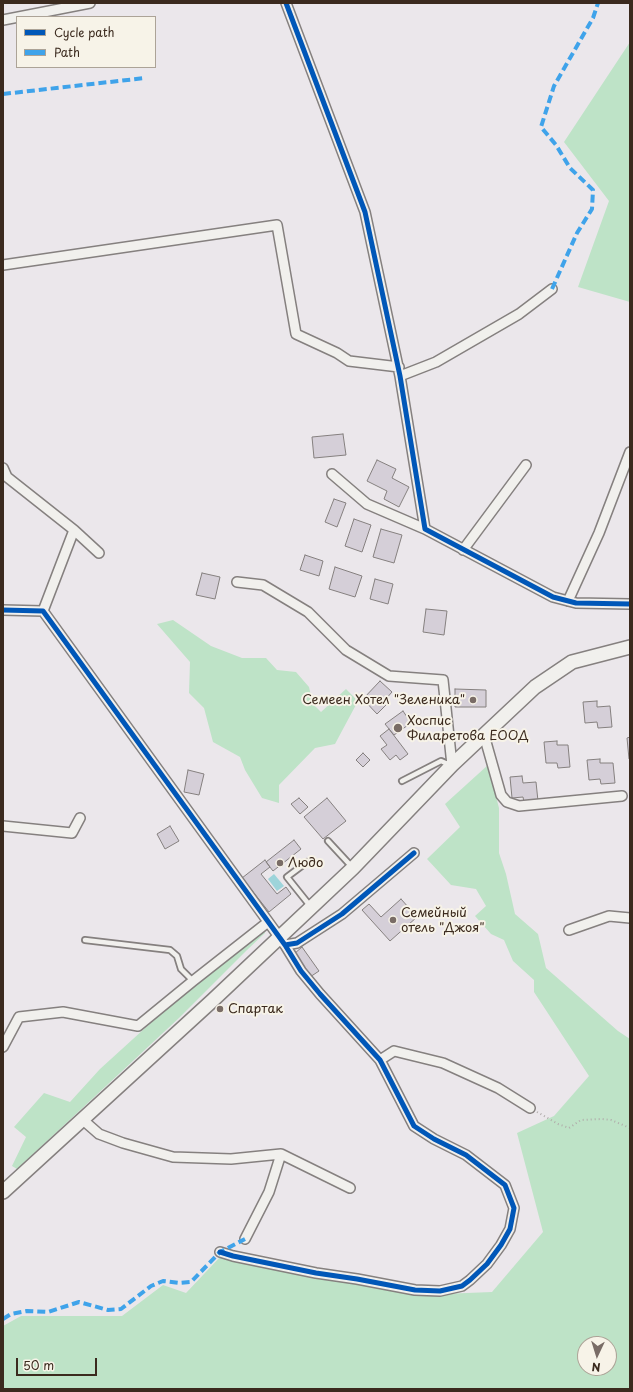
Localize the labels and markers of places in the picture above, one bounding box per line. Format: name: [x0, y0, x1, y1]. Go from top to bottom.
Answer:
place label: Семеен Хотел "Зеленика": [302, 692, 465, 708]
marker: Семеен Хотел "Зеленика": [468, 695, 478, 705]
place label: Хоспис Филаретова ЕООД: [407, 713, 529, 744]
marker: Хоспис Филаретова ЕООД: [392, 722, 404, 734]
place label: Людо: [288, 855, 323, 871]
marker: Людо: [275, 858, 285, 868]
place label: Семейный отель "Джоя": [401, 905, 485, 936]
marker: Семейный отель "Джоя": [388, 915, 398, 925]
place label: Спартак: [228, 1001, 283, 1017]
marker: Спартак: [215, 1004, 225, 1014]

